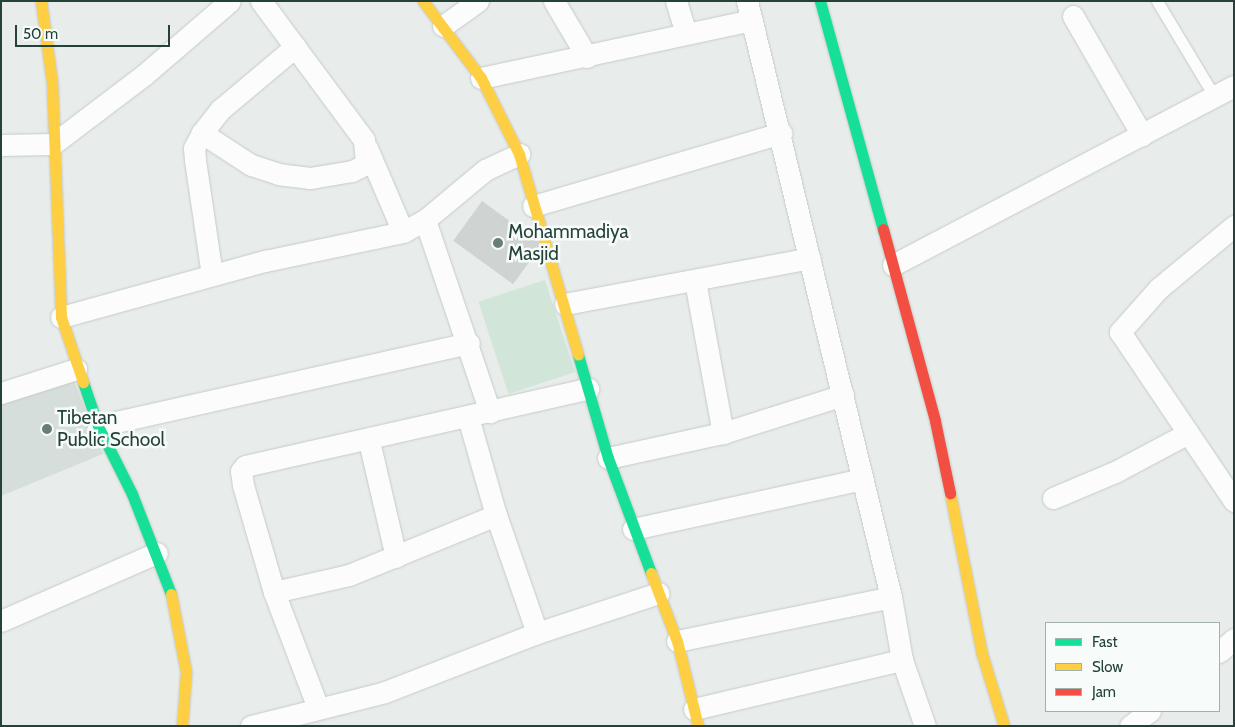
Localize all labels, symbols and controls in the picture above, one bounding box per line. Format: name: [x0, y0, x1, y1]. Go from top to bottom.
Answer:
scale bar: [18, 15, 172, 47]
text: 50 m: [23, 25, 58, 43]
place label: Mohammadiya Masjid: [508, 221, 629, 265]
marker: Mohammadiya Masjid: [492, 237, 504, 249]
place label: Tibetan Public School: [57, 407, 165, 451]
marker: Tibetan Public School: [41, 423, 53, 435]
legend: [1045, 622, 1220, 712]
text: Fast: [1092, 633, 1117, 651]
text: Slow: [1092, 658, 1123, 676]
text: Jam: [1092, 683, 1116, 701]

